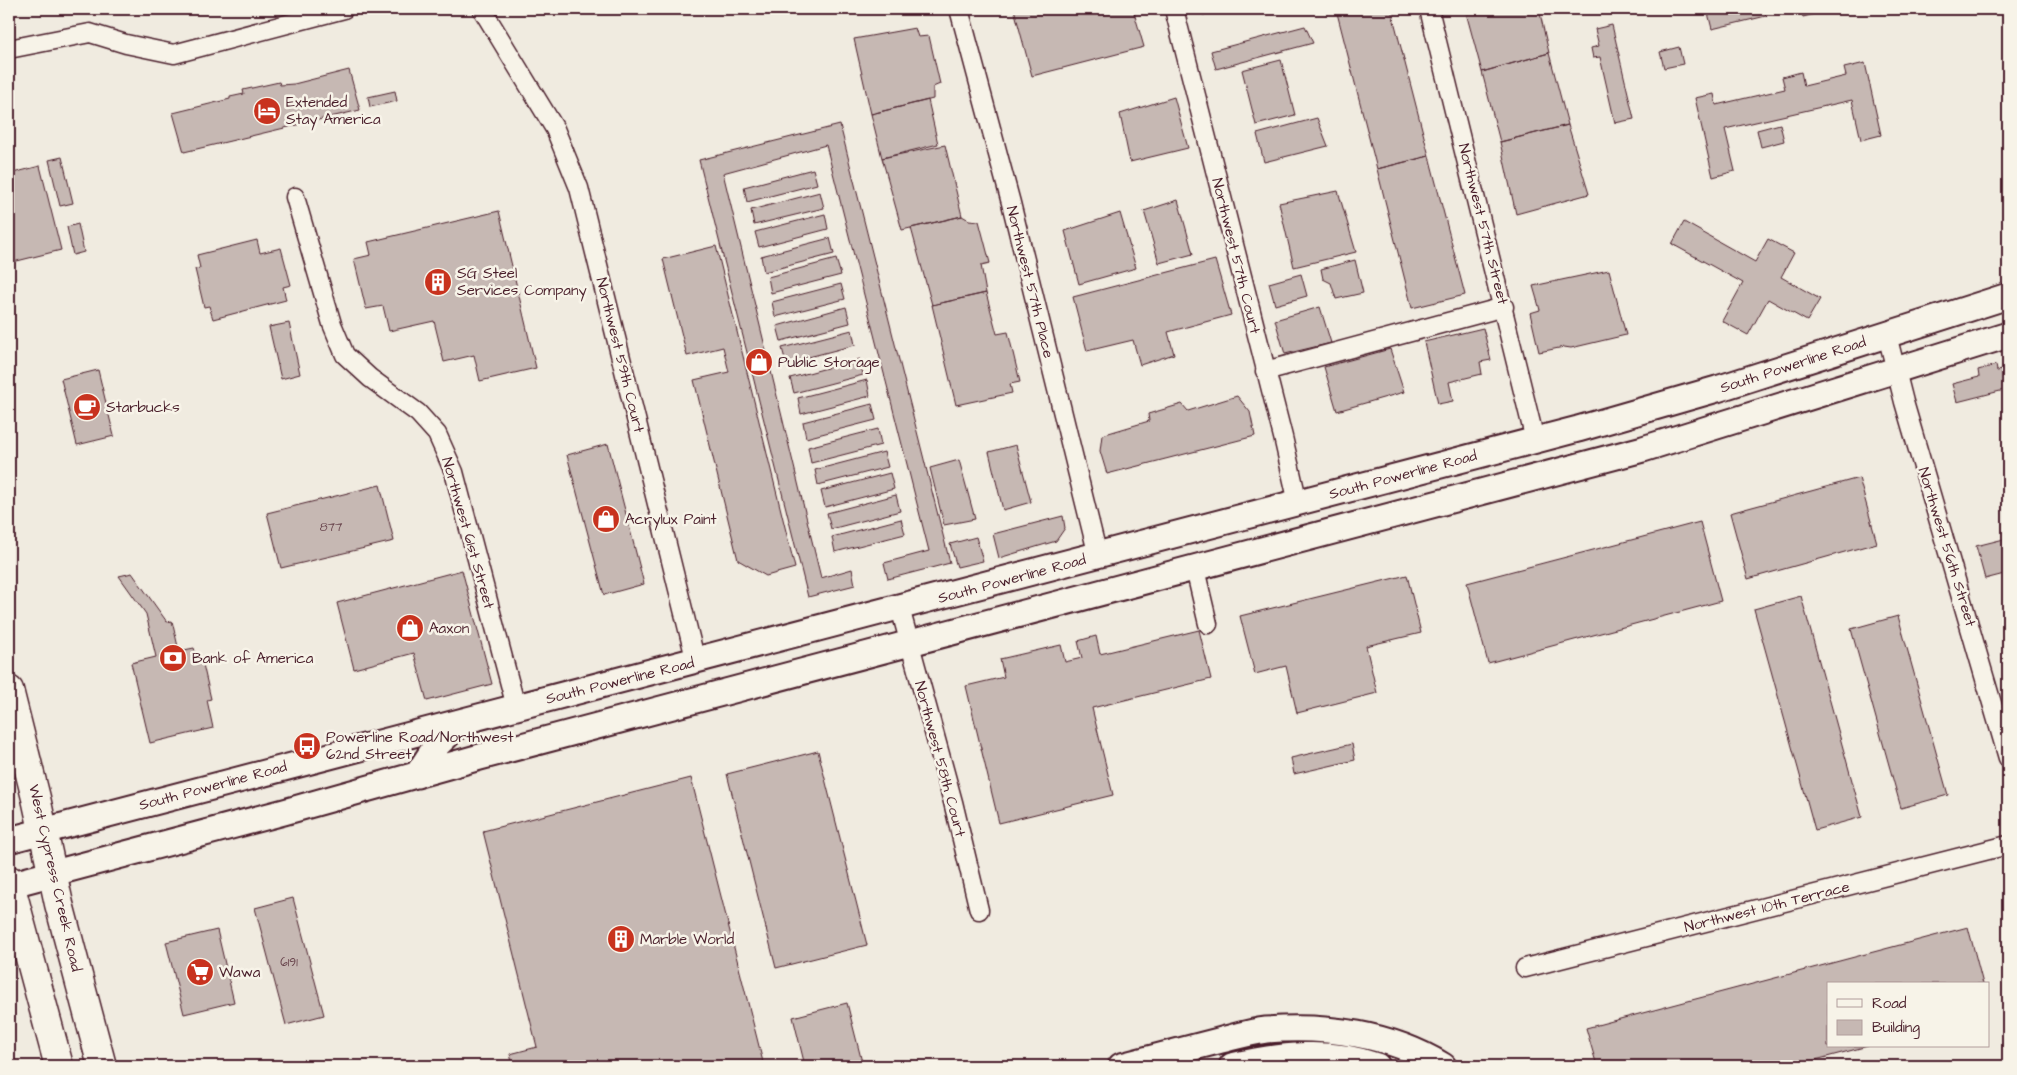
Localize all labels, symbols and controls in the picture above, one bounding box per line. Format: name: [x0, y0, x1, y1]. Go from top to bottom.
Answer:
place label: Extended Stay America: [286, 92, 381, 131]
hotel icon: Extended Stay America: [252, 96, 282, 126]
street label: Northwest 57th Street: [1453, 141, 1513, 307]
street label: Northwest 57th Court: [1206, 176, 1266, 336]
street label: Northwest 57th Place: [1001, 204, 1059, 360]
place label: SG Steel Services Company: [457, 263, 587, 302]
building icon: SG Steel Services Company: [423, 267, 453, 297]
street label: Northwest 59th Court: [591, 275, 649, 435]
street label: South Powerline Road: [1717, 331, 1869, 399]
shop icon: Public Storage: [744, 347, 774, 377]
place label: Public Storage: [778, 352, 880, 374]
cafe icon: Starbucks: [72, 392, 102, 422]
place label: Starbucks: [106, 397, 180, 418]
street label: South Powerline Road: [1327, 445, 1480, 505]
street label: Northwest 61st Street: [436, 455, 500, 611]
street label: Northwest 56th Street: [1913, 465, 1981, 629]
shop icon: Acrylux Paint: [591, 504, 621, 534]
place label: Acrylux Paint: [625, 509, 717, 531]
house number: 877: [320, 519, 343, 536]
street label: South Powerline Road: [936, 549, 1089, 609]
shop icon: Aaxon: [395, 613, 425, 643]
place label: Aaxon: [429, 618, 470, 639]
bank icon: Bank of America: [158, 643, 188, 673]
place label: Bank of America: [192, 648, 314, 669]
street label: South Powerline Road: [544, 652, 697, 710]
street label: Northwest 58th Court: [909, 679, 971, 839]
place label: Powerline Road/Northwest 62nd Street: [326, 727, 514, 765]
bus stop icon: Powerline Road/Northwest 62nd Street: [292, 731, 322, 761]
street label: South Powerline Road: [137, 756, 290, 816]
street label: West Cypress Creek Road: [22, 782, 87, 974]
street label: Northwest 10th Terrace: [1682, 876, 1852, 938]
building icon: Marble World: [606, 924, 636, 954]
place label: Marble World: [640, 929, 734, 950]
house number: 6191: [280, 954, 298, 971]
supermarket icon: Wawa: [185, 957, 215, 987]
place label: Wawa: [219, 962, 261, 983]
legend: [1827, 982, 1990, 1048]
text: Road: [1872, 993, 1907, 1014]
text: Building: [1872, 1017, 1920, 1039]

